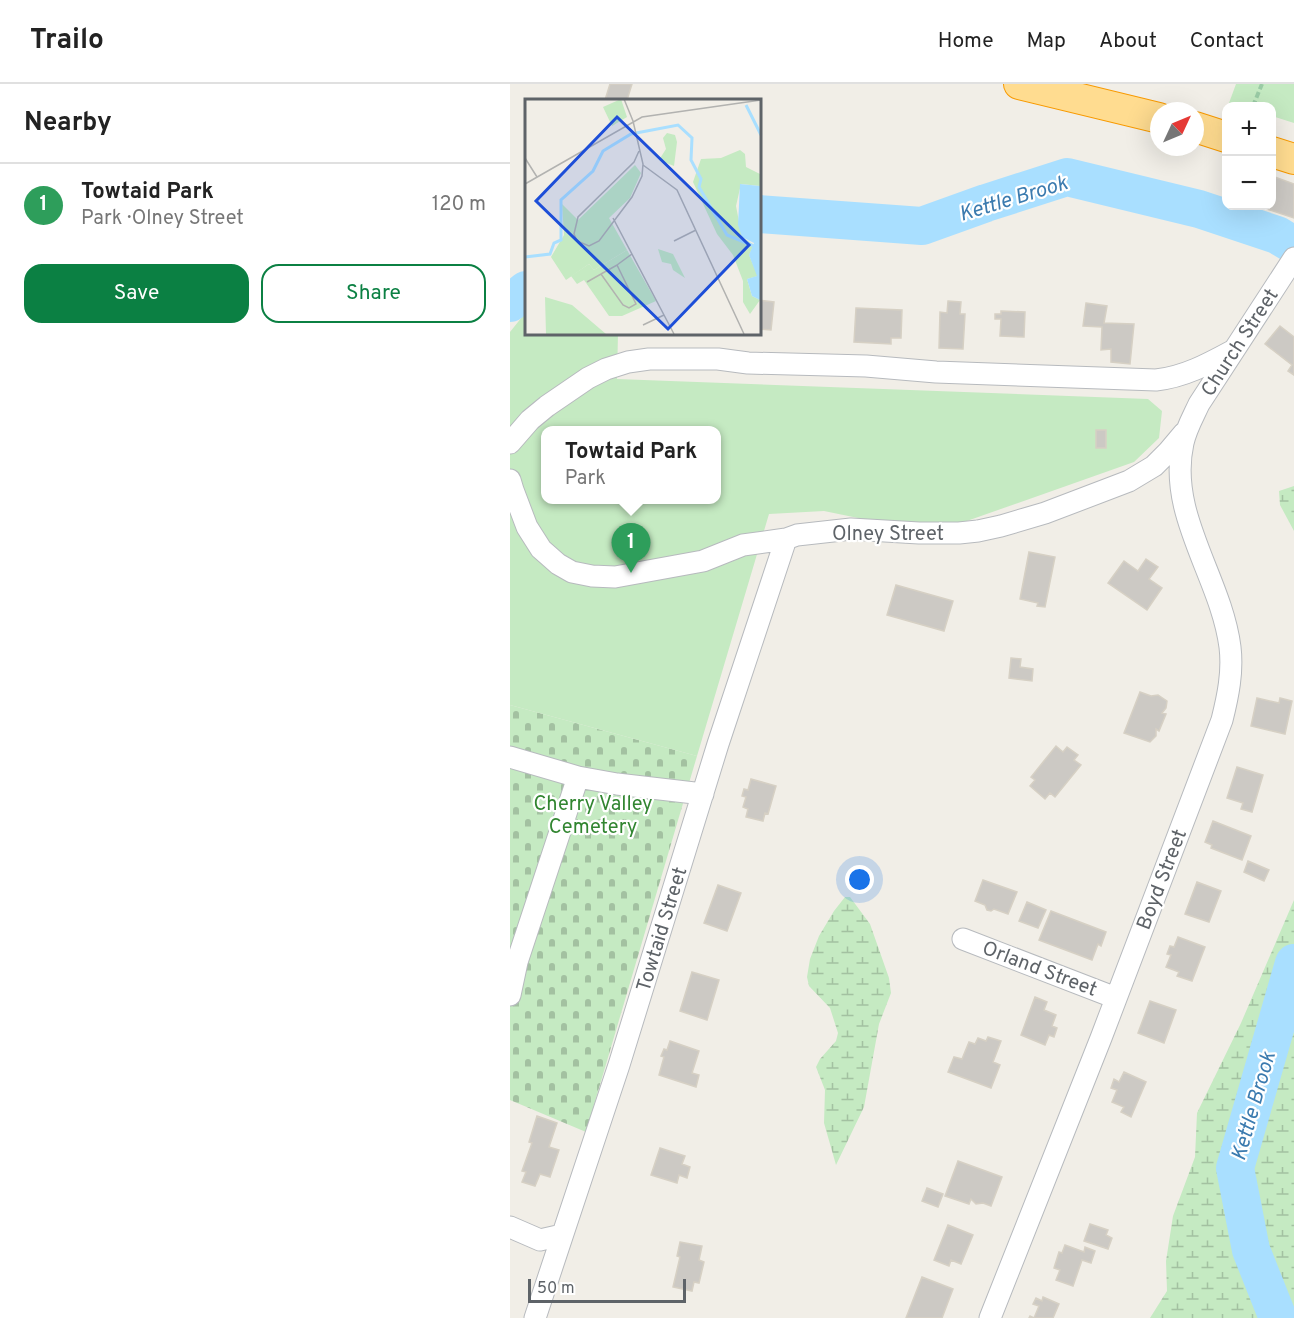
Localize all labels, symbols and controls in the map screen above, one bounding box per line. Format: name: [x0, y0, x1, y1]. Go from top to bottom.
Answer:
text: Trailo: [30, 23, 104, 59]
text: Home: [938, 28, 994, 55]
text: Map: [1027, 28, 1066, 55]
text: About: [1099, 28, 1157, 55]
text: Contact: [1190, 28, 1264, 55]
inset map: [525, 99, 760, 334]
north arrow: [1150, 102, 1204, 156]
map controls: [1222, 102, 1276, 210]
button: +: [1222, 102, 1276, 156]
text: Nearby: [24, 107, 112, 140]
button: −: [1222, 156, 1276, 210]
water label: Kettle Brook: [956, 170, 1071, 229]
text: Towtaid Park: [81, 179, 214, 206]
text: 1: [40, 192, 48, 218]
text: 120 m: [432, 192, 486, 218]
text: Park · Olney Street: [81, 206, 244, 232]
button: Save: [24, 264, 249, 323]
button: Share: [261, 264, 486, 323]
street label: Church Street: [1196, 284, 1285, 402]
popup: [541, 426, 721, 504]
text: Towtaid Park: [565, 439, 697, 466]
text: Park: [565, 466, 606, 492]
street label: Olney Street: [832, 522, 944, 548]
pin: 1: [612, 524, 650, 573]
park label: Cherry Valley Cemetery: [533, 792, 653, 841]
street label: Boyd Street: [1132, 826, 1194, 934]
street label: Towtaid Street: [632, 864, 694, 995]
your location: [845, 865, 874, 894]
street label: Orland Street: [978, 936, 1100, 1004]
water label: Kettle Brook: [1226, 1049, 1283, 1164]
scale bar: [528, 1276, 686, 1304]
text: 50 m: [537, 1279, 575, 1299]

